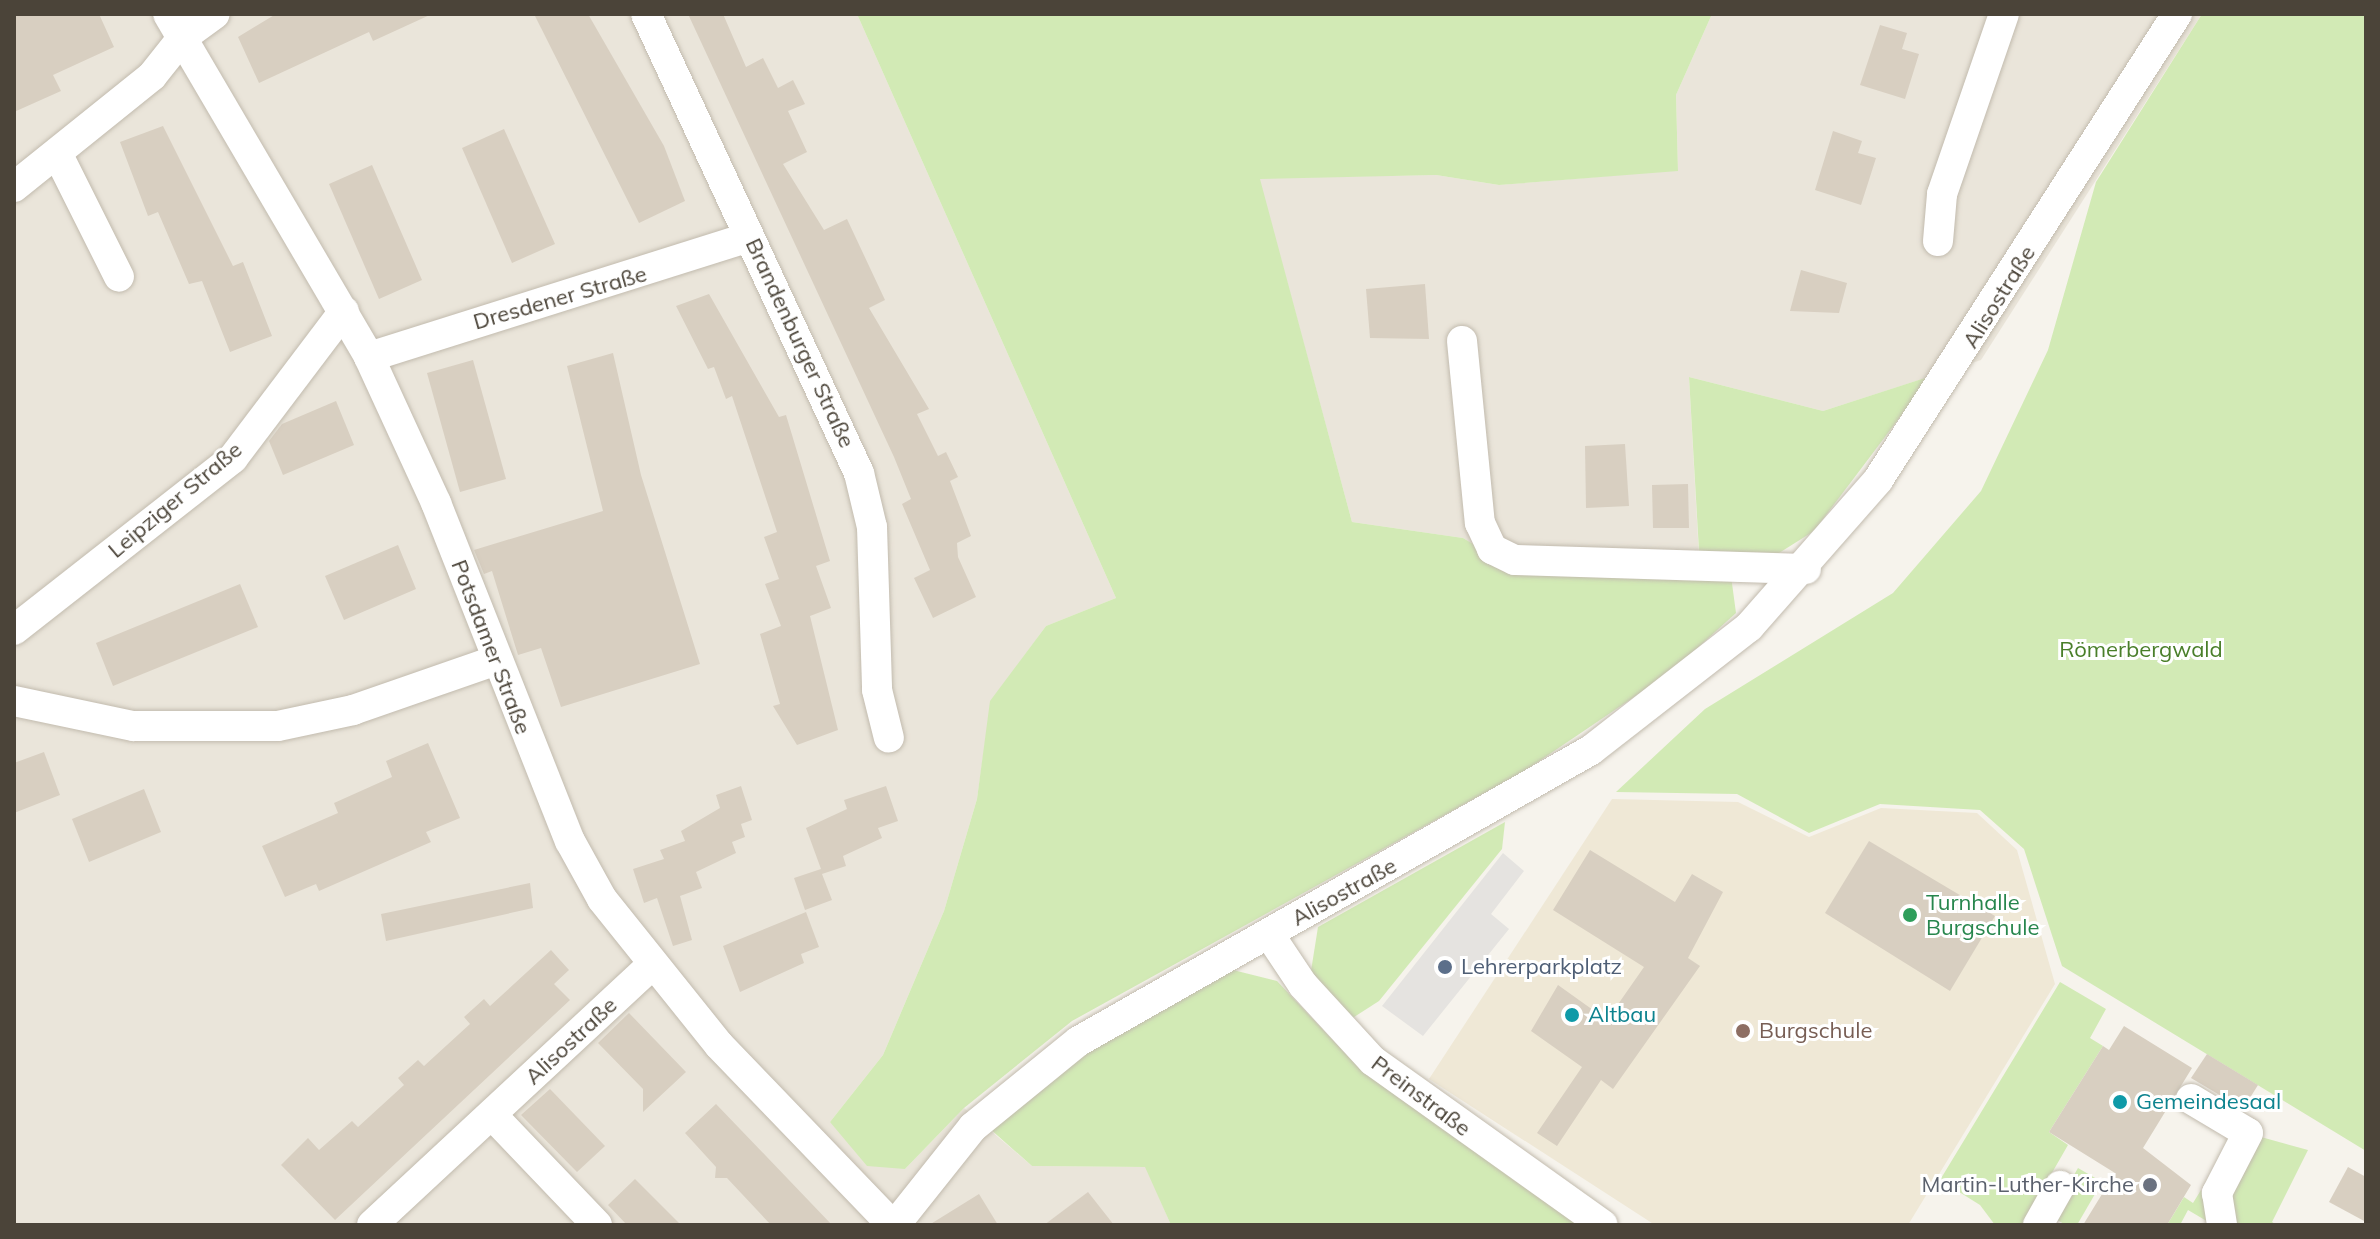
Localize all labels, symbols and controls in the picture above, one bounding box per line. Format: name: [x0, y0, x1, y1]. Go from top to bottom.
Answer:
street label: Brandenburger Straße: [740, 234, 860, 452]
street label: Alisostraße: [1957, 241, 2041, 353]
street label: Dresdener Straße: [470, 261, 650, 335]
street label: Leipziger Straße: [103, 436, 247, 564]
street label: Potsdamer Straße: [446, 556, 536, 738]
park label: Römerbergwald: [2059, 637, 2223, 663]
street label: Alisostraße: [1287, 852, 1401, 932]
place label: Turnhalle Burgschule: [1926, 889, 2039, 940]
marker: Turnhalle Burgschule: [1901, 906, 1919, 924]
place label: Lehrerparkplatz: [1461, 954, 1622, 980]
marker: Lehrerparkplatz: [1436, 958, 1454, 976]
street label: Alisostraße: [520, 992, 622, 1090]
place label: Altbau: [1588, 1002, 1656, 1028]
marker: Altbau: [1563, 1006, 1581, 1024]
place label: Burgschule: [1759, 1018, 1872, 1044]
marker: Burgschule: [1734, 1022, 1752, 1040]
street label: Preinstraße: [1366, 1050, 1476, 1142]
place label: Gemeindesaal: [2136, 1089, 2281, 1115]
marker: Gemeindesaal: [2111, 1093, 2129, 1111]
place label: Martin-Luther-Kirche: [1921, 1172, 2134, 1198]
marker: Martin-Luther-Kirche: [2141, 1176, 2159, 1194]

